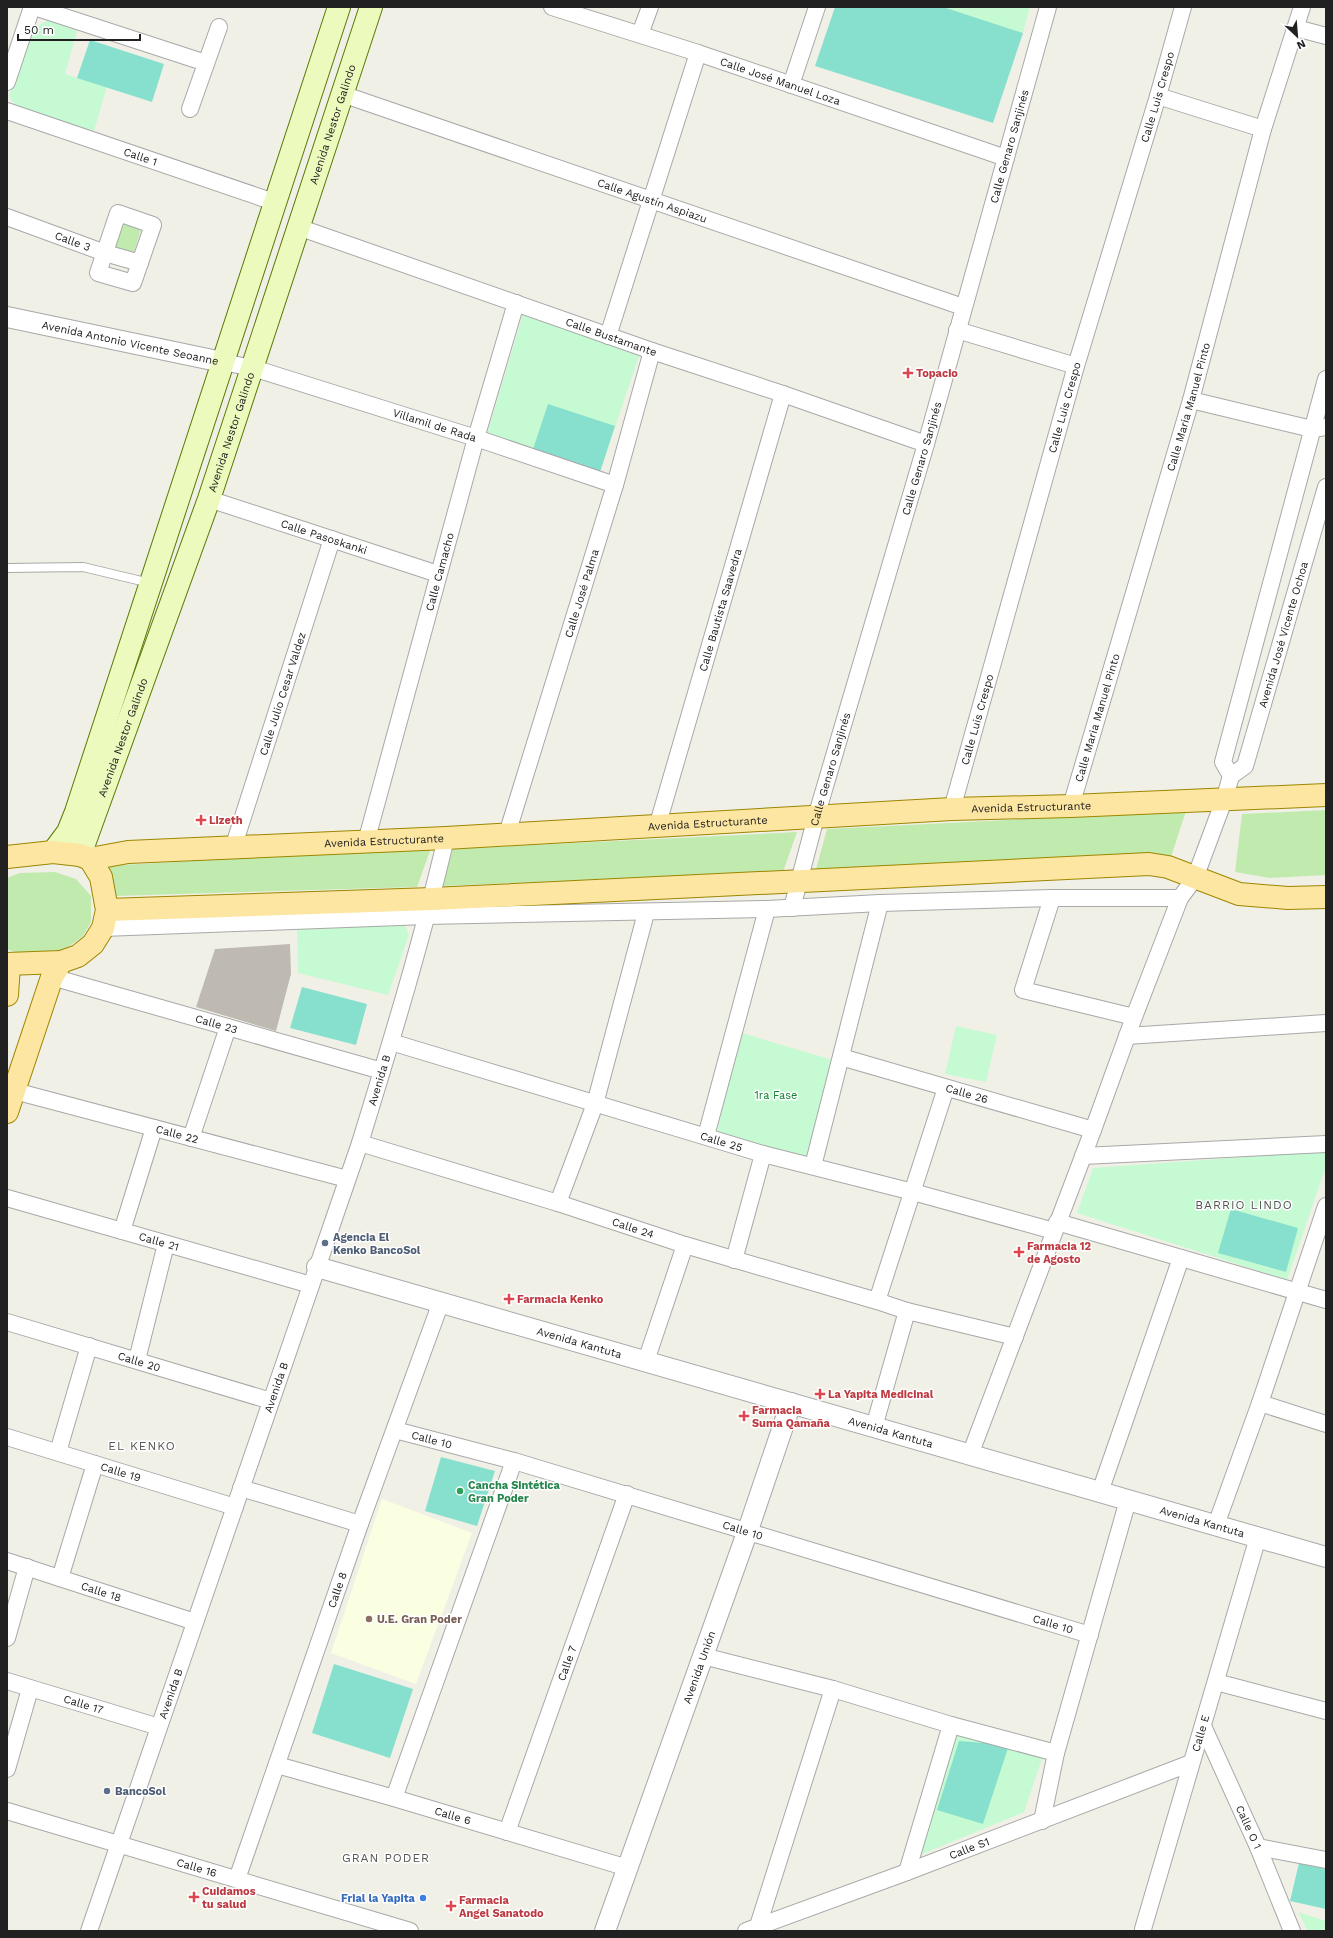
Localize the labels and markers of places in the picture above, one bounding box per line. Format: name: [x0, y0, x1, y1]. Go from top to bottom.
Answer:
place label: Topacio: [916, 367, 958, 380]
marker: Topacio: [903, 368, 913, 378]
place label: Lizeth: [209, 814, 243, 827]
marker: Lizeth: [196, 815, 206, 825]
place label: Agencia El Kenko BancoSol: [333, 1231, 421, 1257]
marker: Agencia El Kenko BancoSol: [320, 1238, 330, 1248]
place label: Farmacia 12 de Agosto: [1027, 1240, 1092, 1266]
marker: Farmacia 12 de Agosto: [1014, 1247, 1024, 1257]
place label: Farmacia Kenko: [517, 1293, 604, 1306]
marker: Farmacia Kenko: [504, 1294, 514, 1304]
place label: La Yapita Medicinal: [828, 1388, 934, 1401]
marker: La Yapita Medicinal: [815, 1389, 825, 1399]
place label: Farmacia Suma Qamaña: [752, 1404, 831, 1430]
marker: Farmacia Suma Qamaña: [739, 1411, 749, 1421]
place label: Cancha Sintética Gran Poder: [468, 1479, 561, 1505]
marker: Cancha Sintética Gran Poder: [455, 1486, 465, 1496]
place label: U.E. Gran Poder: [377, 1613, 462, 1626]
marker: U.E. Gran Poder: [364, 1614, 374, 1624]
place label: BancoSol: [115, 1785, 166, 1798]
marker: BancoSol: [102, 1786, 112, 1796]
place label: Cuidamos tu salud: [202, 1885, 256, 1911]
marker: Cuidamos tu salud: [189, 1892, 199, 1902]
place label: Frial la Yapita: [341, 1892, 416, 1905]
marker: Frial la Yapita: [418, 1893, 428, 1903]
place label: Farmacia Angel Sanatodo: [459, 1894, 544, 1920]
marker: Farmacia Angel Sanatodo: [446, 1901, 456, 1911]

